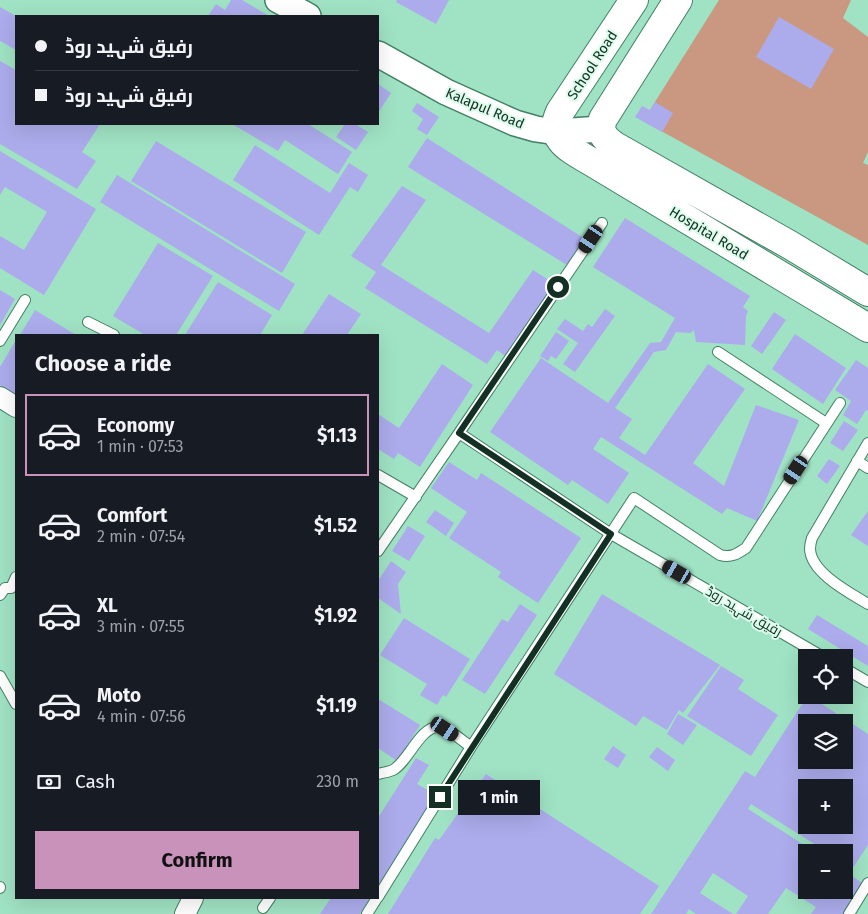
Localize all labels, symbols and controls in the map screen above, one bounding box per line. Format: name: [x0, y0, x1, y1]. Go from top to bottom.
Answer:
street label: School Road: [564, 28, 621, 103]
text: رفیق شہید روڈ: [65, 35, 193, 58]
text: رفیق شہید روڈ: [65, 84, 193, 107]
street label: Kalapul Road: [443, 84, 527, 133]
street label: Hospital Road: [666, 203, 751, 264]
car: [576, 222, 605, 256]
route start: [547, 276, 569, 298]
text: Choose a ride: [35, 350, 171, 377]
icon: car: [37, 413, 82, 458]
text: Economy: [97, 414, 174, 437]
text: $1.13: [317, 424, 357, 447]
text: 1 min · 07:53: [97, 437, 184, 456]
car: [781, 453, 810, 487]
icon: car: [37, 503, 82, 548]
text: Comfort: [97, 504, 167, 527]
text: $1.52: [314, 514, 357, 537]
text: 2 min · 07:54: [97, 527, 185, 546]
car: [660, 558, 693, 586]
street label: رفیق شہید روڈ: [702, 583, 785, 640]
icon: car: [37, 593, 82, 638]
text: XL: [97, 594, 118, 617]
text: $1.92: [314, 604, 357, 627]
text: 3 min · 07:55: [97, 617, 185, 636]
map controls: [798, 649, 853, 899]
button: locate: [798, 649, 853, 704]
icon: car: [37, 683, 82, 728]
text: Moto: [97, 684, 141, 707]
text: $1.19: [316, 694, 357, 717]
text: 4 min · 07:56: [97, 707, 186, 726]
car: [428, 714, 461, 744]
button: layers: [798, 714, 853, 769]
icon: cash: [35, 768, 63, 796]
text: Cash: [75, 770, 116, 793]
text: 230 m: [316, 772, 359, 791]
button: +: [798, 779, 853, 834]
callout: 1 min: [458, 780, 540, 814]
route end: [429, 786, 451, 808]
text: 1 min: [480, 788, 518, 807]
button: Confirm: [35, 831, 359, 889]
button: −: [798, 844, 853, 899]

